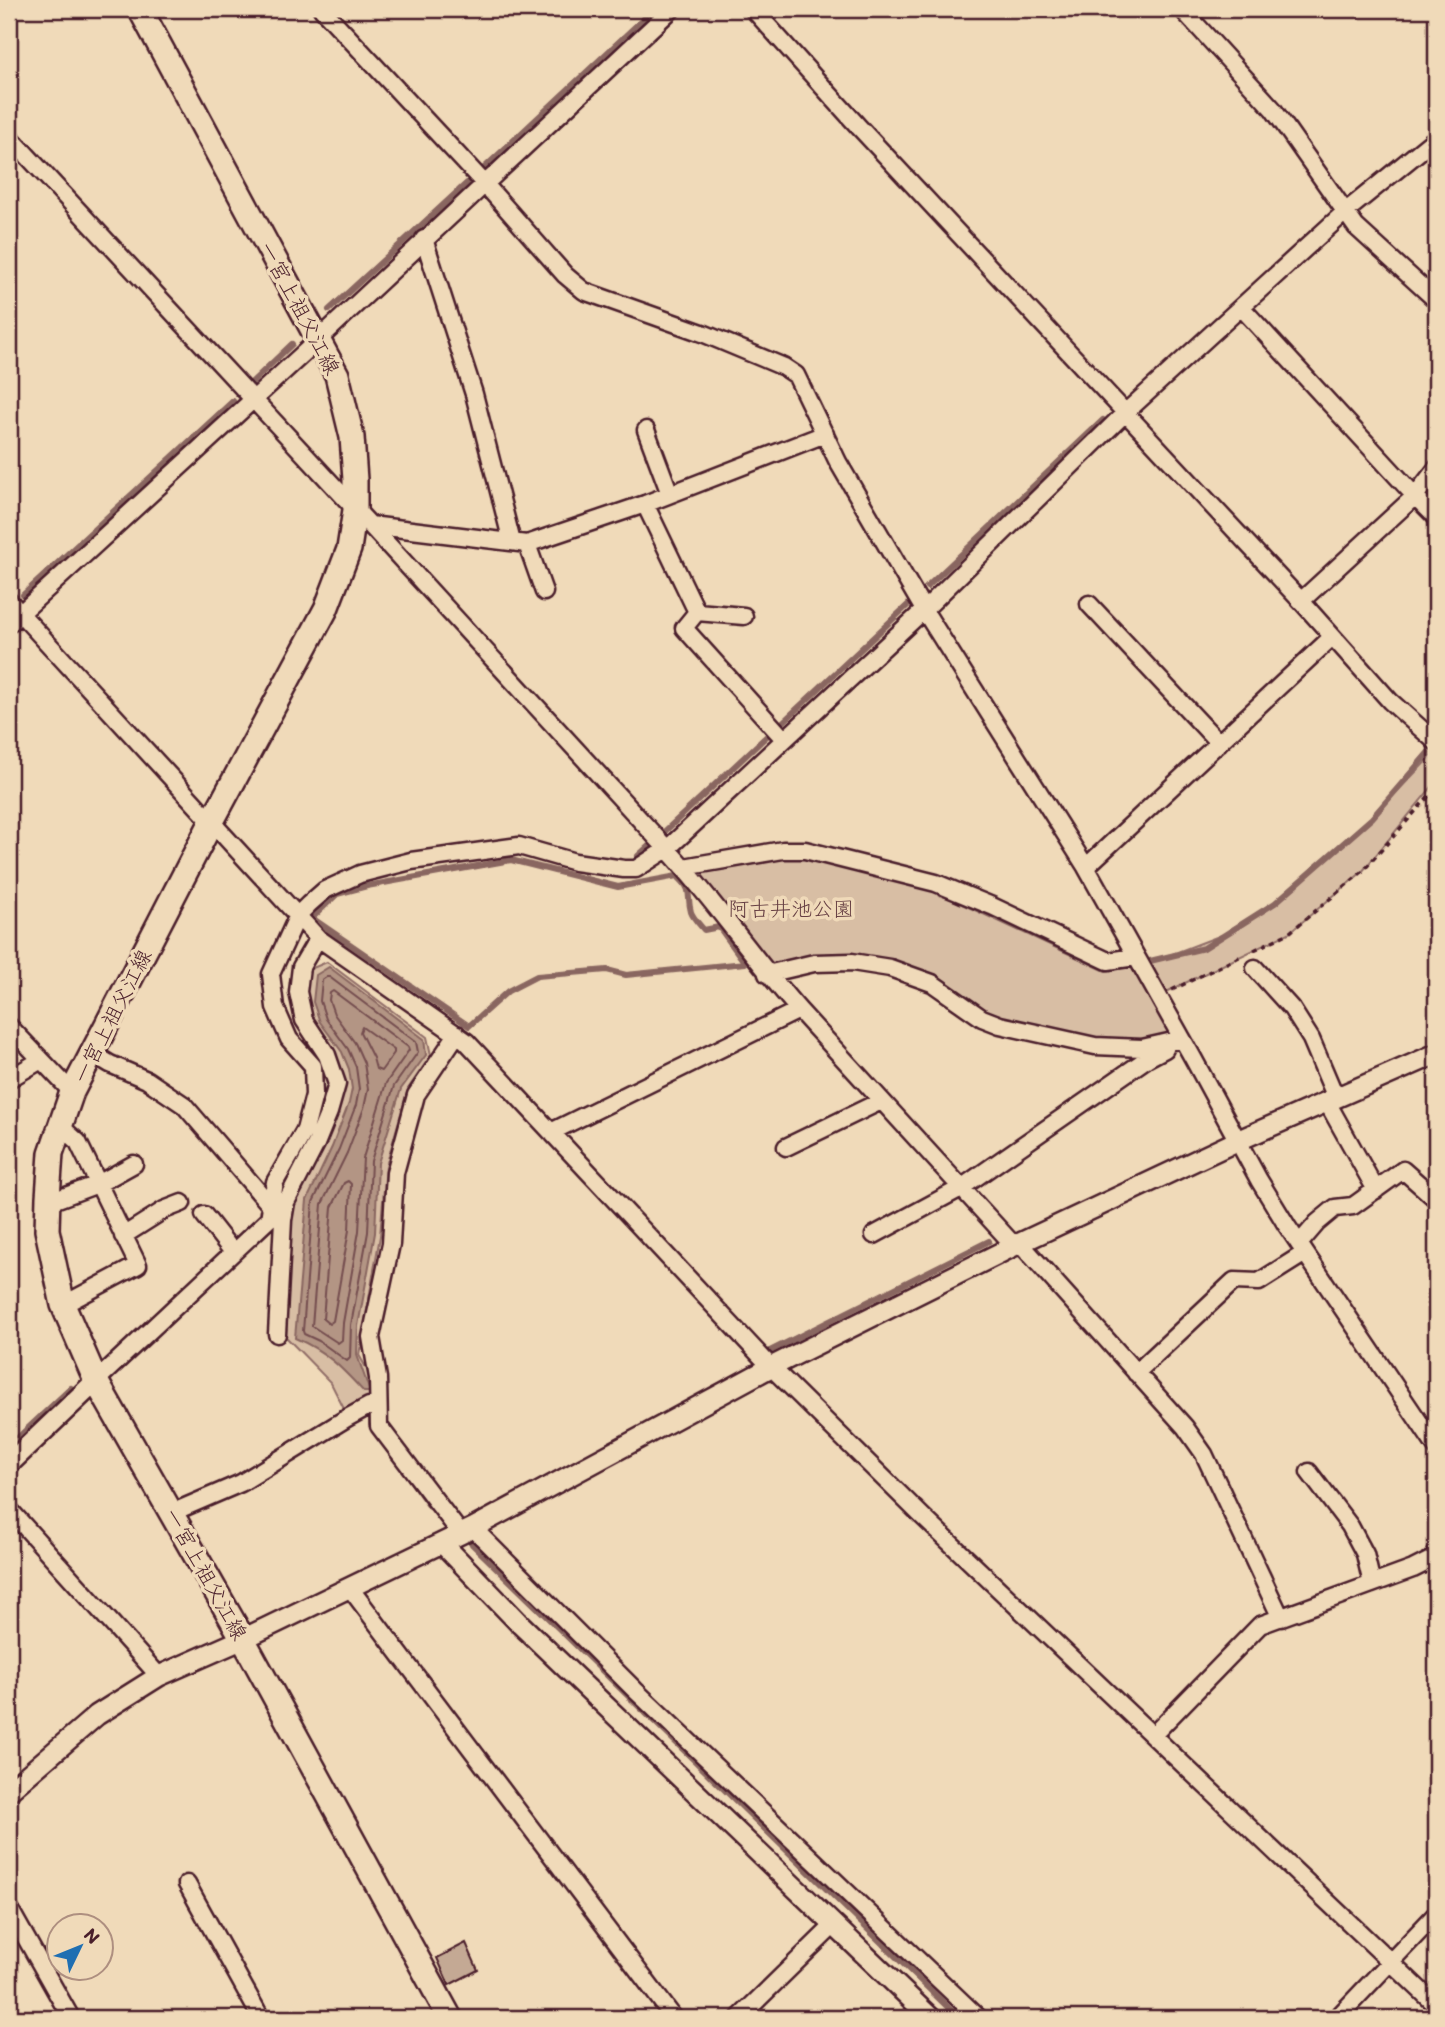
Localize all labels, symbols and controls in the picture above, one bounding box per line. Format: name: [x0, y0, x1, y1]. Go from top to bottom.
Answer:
street label: 一宮上祖父江線: [254, 237, 346, 379]
park label: 阿古井池公園: [728, 896, 854, 921]
street label: 一宮上祖父江線: [67, 945, 157, 1087]
street label: 一宮上祖父江線: [159, 1504, 253, 1644]
north arrow: [46, 1912, 116, 1982]
text: N: [79, 1923, 105, 1948]

